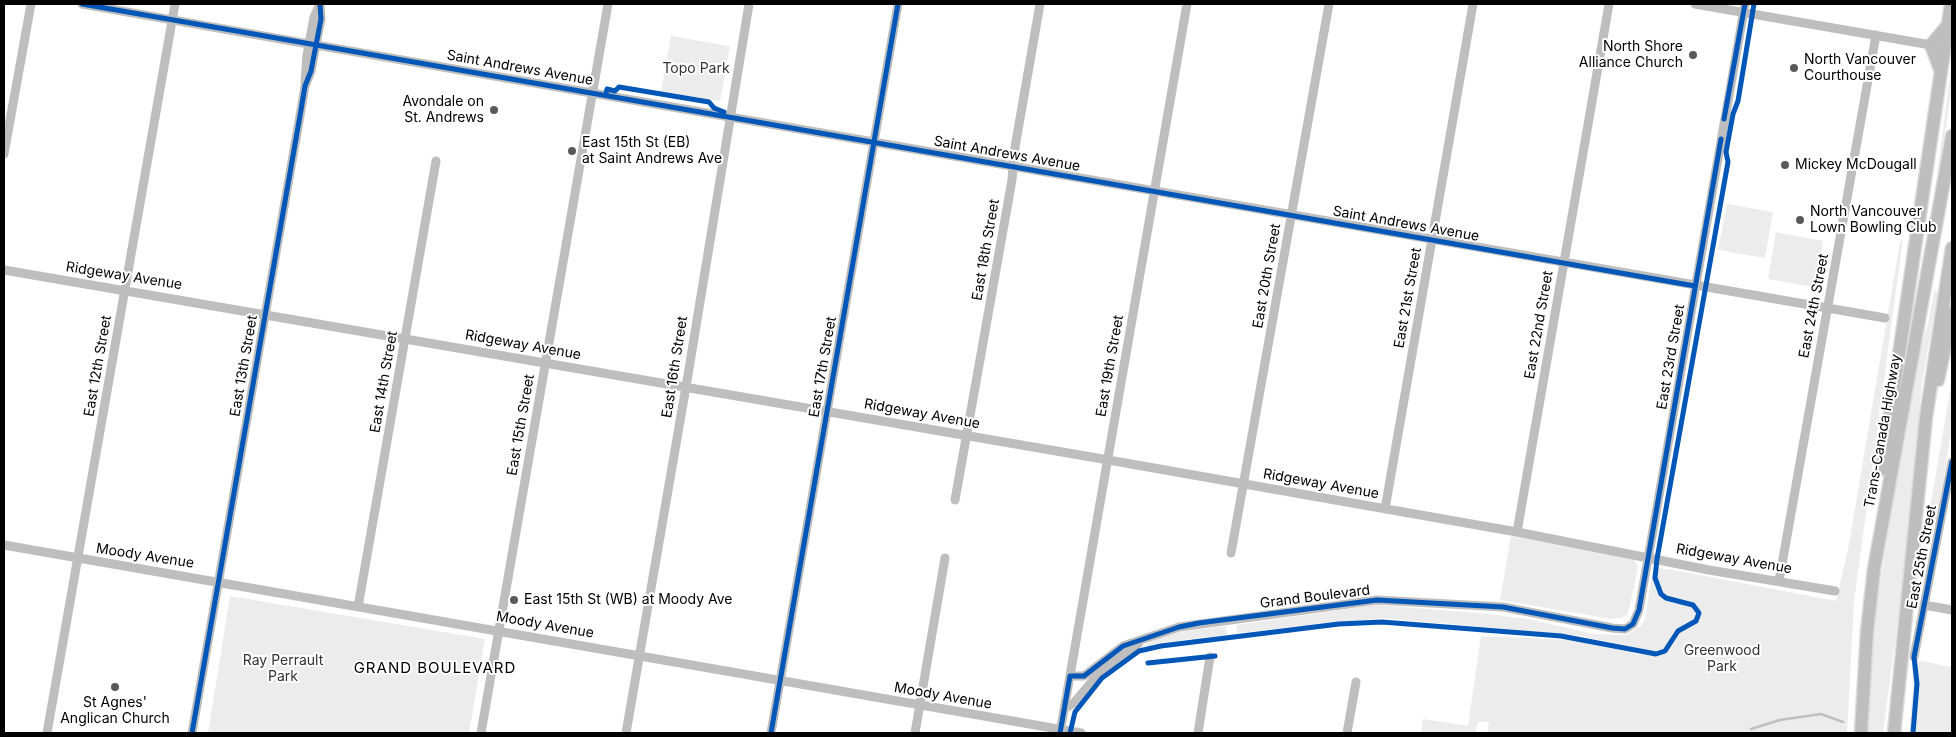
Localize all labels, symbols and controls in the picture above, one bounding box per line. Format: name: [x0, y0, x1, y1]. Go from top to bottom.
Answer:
place label: North Shore Alliance Church: [1579, 39, 1683, 72]
street label: Saint Andrews Avenue: [445, 47, 595, 89]
marker: North Shore Alliance Church: [1687, 49, 1699, 61]
place label: North Vancouver Courthouse: [1804, 52, 1916, 84]
park label: Topo Park: [662, 61, 730, 77]
marker: North Vancouver Courthouse: [1788, 62, 1800, 74]
place label: Avondale on St. Andrews: [402, 94, 484, 126]
marker: Avondale on St. Andrews: [488, 104, 500, 116]
street label: Saint Andrews Avenue: [932, 133, 1082, 175]
place label: East 15th St (EB) at Saint Andrews Ave: [582, 135, 722, 168]
marker: East 15th St (EB) at Saint Andrews Ave: [566, 145, 578, 157]
place label: Mickey McDougall: [1795, 157, 1917, 173]
marker: Mickey McDougall: [1779, 159, 1791, 171]
street label: East 18th Street: [969, 198, 1003, 302]
street label: Saint Andrews Avenue: [1331, 203, 1481, 245]
place label: North Vancouver Lown Bowling Club: [1810, 204, 1937, 236]
marker: North Vancouver Lown Bowling Club: [1794, 214, 1806, 226]
street label: East 20th Street: [1250, 222, 1284, 330]
street label: East 21st Street: [1391, 246, 1425, 350]
street label: East 24th Street: [1796, 252, 1832, 360]
street label: Ridgeway Avenue: [65, 259, 183, 293]
street label: East 22nd Street: [1521, 270, 1557, 380]
street label: East 23rd Street: [1653, 303, 1689, 411]
street label: East 12th Street: [81, 314, 115, 418]
street label: East 13th Street: [227, 314, 261, 418]
street label: East 19th Street: [1093, 314, 1127, 418]
street label: East 16th Street: [659, 315, 691, 419]
street label: East 17th Street: [806, 315, 840, 419]
street label: Ridgeway Avenue: [464, 327, 582, 363]
street label: East 14th Street: [367, 330, 401, 434]
street label: Trans-Canada Highway: [1861, 353, 1905, 509]
street label: East 15th Street: [504, 373, 538, 477]
street label: Ridgeway Avenue: [863, 396, 981, 432]
street label: Ridgeway Avenue: [1262, 466, 1380, 502]
street label: East 25th Street: [1904, 504, 1940, 610]
street label: Moody Avenue: [95, 540, 195, 572]
street label: Ridgeway Avenue: [1675, 541, 1793, 577]
street label: Grand Boulevard: [1259, 582, 1371, 612]
place label: East 15th St (WB) at Moody Ave: [524, 592, 733, 608]
marker: East 15th St (WB) at Moody Ave: [508, 594, 520, 606]
street label: Moody Avenue: [495, 608, 595, 642]
park label: Greenwood Park: [1684, 643, 1760, 676]
park label: Ray Perrault Park: [243, 653, 323, 686]
district label: GRAND BOULEVARD: [352, 659, 518, 677]
street label: Moody Avenue: [893, 679, 993, 713]
marker: St Agnes' Anglican Church: [109, 681, 121, 693]
place label: St Agnes' Anglican Church: [60, 695, 170, 728]

